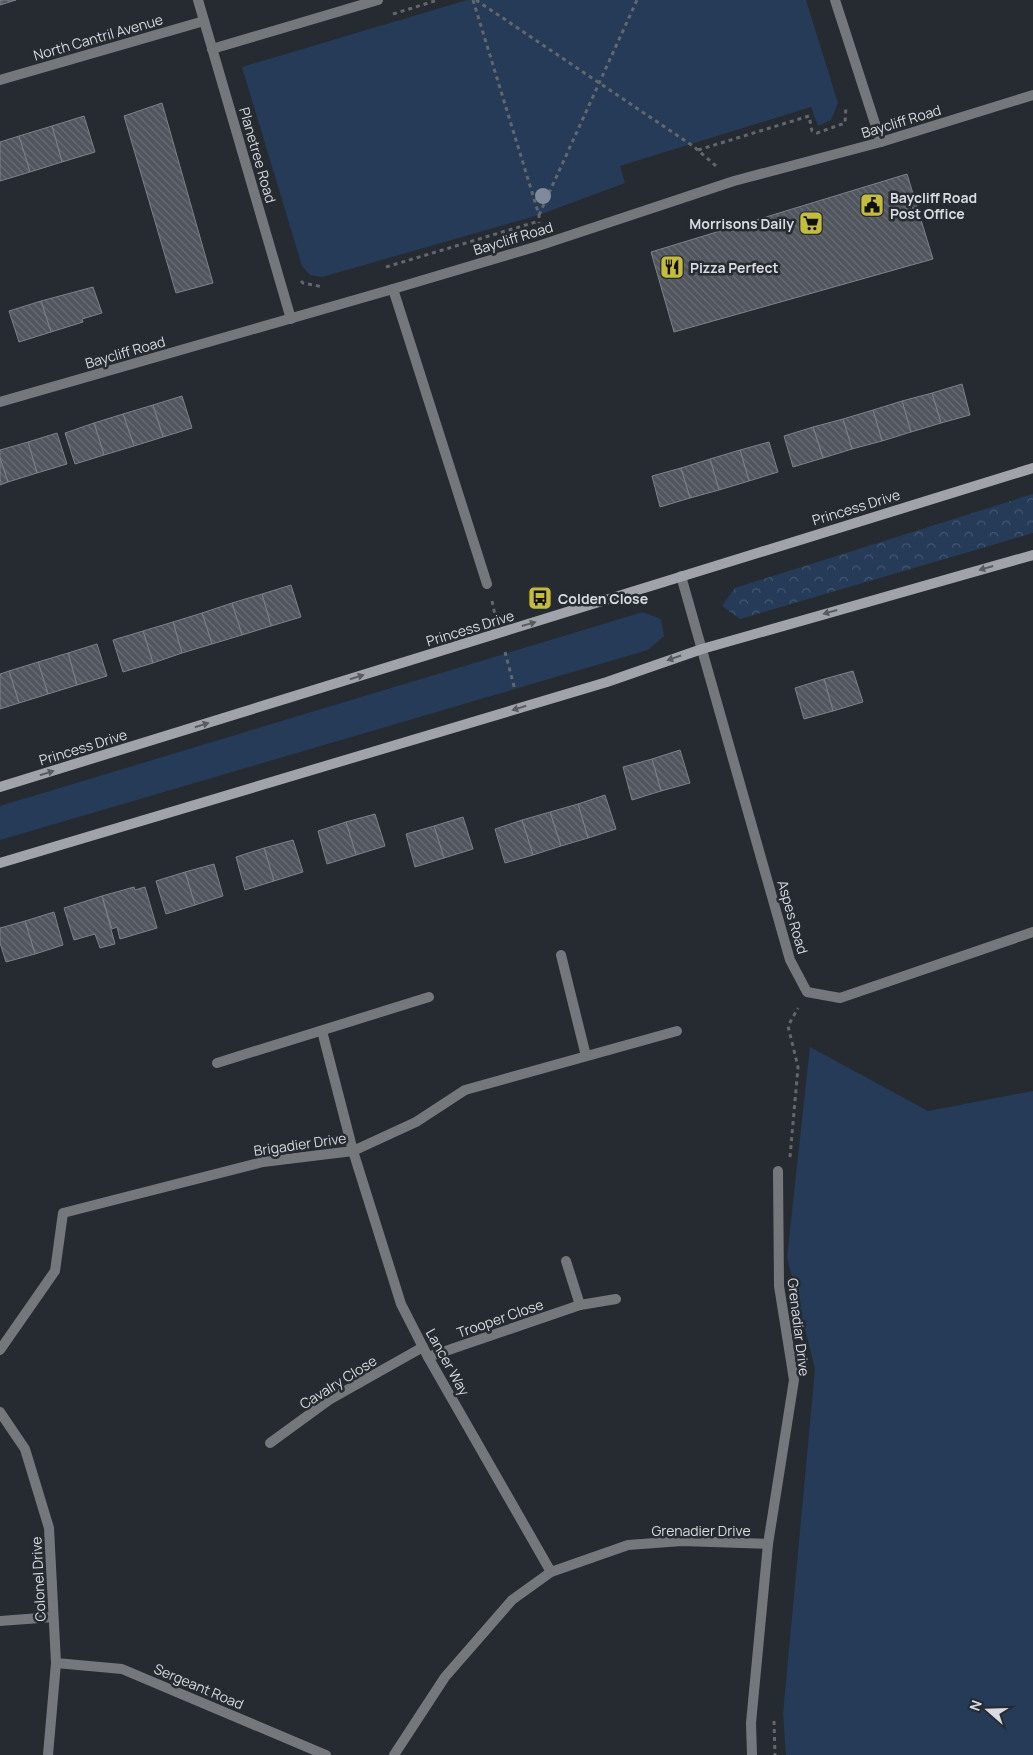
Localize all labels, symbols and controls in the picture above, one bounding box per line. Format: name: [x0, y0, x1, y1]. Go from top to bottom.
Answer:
street label: North Cantril Avenue: [31, 9, 165, 65]
street label: Baycliff Road: [859, 100, 943, 142]
street label: Planetree Road: [235, 105, 281, 205]
place label: Baycliff Road Post Office: [890, 188, 977, 223]
public building icon: Baycliff Road Post Office: [859, 192, 885, 218]
supermarket icon: Morrisons Daily: [798, 210, 824, 236]
place label: Morrisons Daily: [689, 214, 794, 233]
street label: Baycliff Road: [471, 217, 555, 259]
restaurant icon: Pizza Perfect: [659, 254, 685, 280]
place label: Pizza Perfect: [690, 258, 779, 277]
street label: Baycliff Road: [83, 332, 167, 372]
street label: Princess Drive: [810, 485, 902, 529]
one-way arrow: [979, 564, 994, 572]
bus stop icon: Colden Close: [527, 585, 553, 611]
place label: Colden Close: [558, 589, 648, 608]
street label: Princess Drive: [424, 606, 516, 650]
one-way arrow: [822, 609, 837, 617]
one-way arrow: [522, 620, 537, 628]
one-way arrow: [666, 654, 681, 662]
one-way arrow: [350, 673, 365, 681]
one-way arrow: [512, 704, 527, 712]
one-way arrow: [194, 721, 209, 728]
street label: Princess Drive: [37, 725, 129, 769]
one-way arrow: [39, 769, 54, 776]
street label: Aspes Road: [773, 878, 813, 956]
street label: Brigadier Drive: [252, 1128, 348, 1160]
street label: Grenadiar Drive: [784, 1277, 814, 1377]
street label: Trooper Close: [454, 1294, 546, 1342]
street label: Lancer Way: [422, 1325, 475, 1399]
street label: Cavalry Close: [296, 1351, 380, 1413]
street label: Grenadier Drive: [651, 1521, 751, 1540]
street label: Colonel Drive: [26, 1536, 50, 1622]
street label: Sergeant Road: [151, 1659, 247, 1713]
north arrow: [963, 1685, 1013, 1735]
text: N: [965, 1697, 986, 1713]

